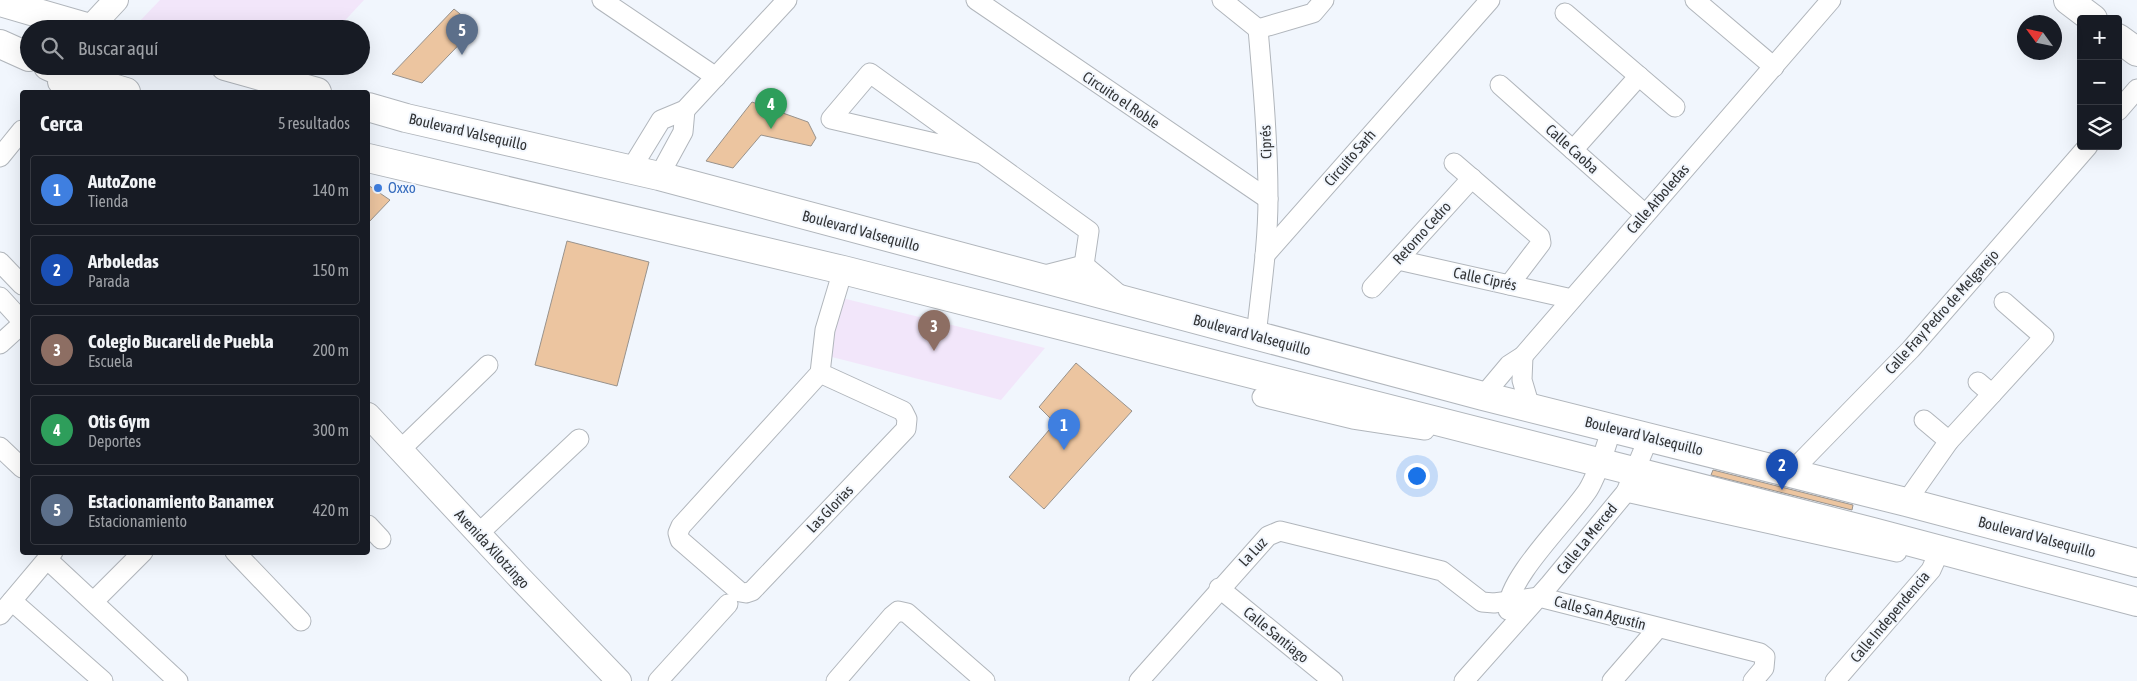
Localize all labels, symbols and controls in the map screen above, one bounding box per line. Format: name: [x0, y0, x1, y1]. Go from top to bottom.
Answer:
pin: 5: [446, 14, 478, 55]
north arrow: [2017, 15, 2062, 60]
map controls: [2077, 15, 2122, 150]
button: +: [2077, 15, 2122, 60]
search box: [20, 20, 370, 75]
icon: search: [38, 34, 66, 62]
text: Buscar aquí: [78, 37, 158, 59]
button: −: [2077, 60, 2122, 105]
street label: Circuito el Roble: [1080, 68, 1163, 132]
pin: 4: [755, 88, 787, 129]
button: layers: [2077, 105, 2122, 150]
street label: Boulevard Valsequillo: [407, 110, 529, 153]
text: Cerca: [40, 111, 83, 135]
text: 5 resultados: [278, 114, 350, 132]
street label: Calle Caoba: [1542, 120, 1602, 177]
street label: Ciprés: [1256, 125, 1275, 159]
street label: Circuito Sarh: [1321, 126, 1379, 189]
street label: Calle Arboledas: [1623, 161, 1692, 237]
text: AutoZone: [88, 170, 156, 192]
place label: Oxxo: [388, 179, 416, 196]
text: 1: [53, 181, 61, 199]
text: 140 m: [313, 181, 349, 199]
marker: Oxxo: [372, 182, 384, 194]
text: Tienda: [88, 192, 128, 210]
street label: Retorno Cedro: [1389, 198, 1454, 267]
street label: Boulevard Valsequillo: [800, 207, 922, 254]
street label: Calle Fray Pedro de Melgarejo: [1881, 246, 2002, 377]
text: Arboledas: [88, 250, 159, 272]
text: 2: [53, 261, 61, 279]
text: 150 m: [313, 261, 349, 279]
street label: Calle Ciprés: [1452, 264, 1518, 294]
text: Parada: [88, 272, 130, 290]
pin: 3: [918, 310, 950, 351]
street label: Boulevard Valsequillo: [1191, 311, 1313, 358]
text: Colegio Bucareli de Puebla: [88, 330, 274, 352]
text: 3: [53, 341, 61, 359]
text: 200 m: [313, 341, 349, 359]
text: Escuela: [88, 352, 133, 370]
pin: 1: [1048, 409, 1080, 450]
text: Otis Gym: [88, 410, 150, 432]
street label: Boulevard Valsequillo: [1583, 413, 1705, 458]
text: 4: [53, 421, 61, 439]
text: 300 m: [313, 421, 349, 439]
text: Deportes: [88, 432, 141, 450]
pin: 2: [1766, 449, 1798, 490]
your location: [1404, 463, 1430, 489]
street label: Las Glorias: [803, 481, 856, 536]
text: Estacionamiento Banamex: [88, 490, 274, 512]
street label: Calle La Merced: [1553, 500, 1620, 577]
text: 5: [53, 501, 61, 519]
text: 420 m: [313, 501, 349, 519]
street label: Avenida Xilotzingo: [451, 506, 533, 592]
text: Estacionamiento: [88, 512, 187, 530]
street label: Boulevard Valsequillo: [1976, 513, 2098, 560]
street label: La Luz: [1235, 533, 1271, 570]
street label: Calle Independencia: [1847, 568, 1933, 666]
street label: Calle San Agustín: [1552, 592, 1648, 633]
street label: Calle Santiago: [1240, 603, 1312, 666]

